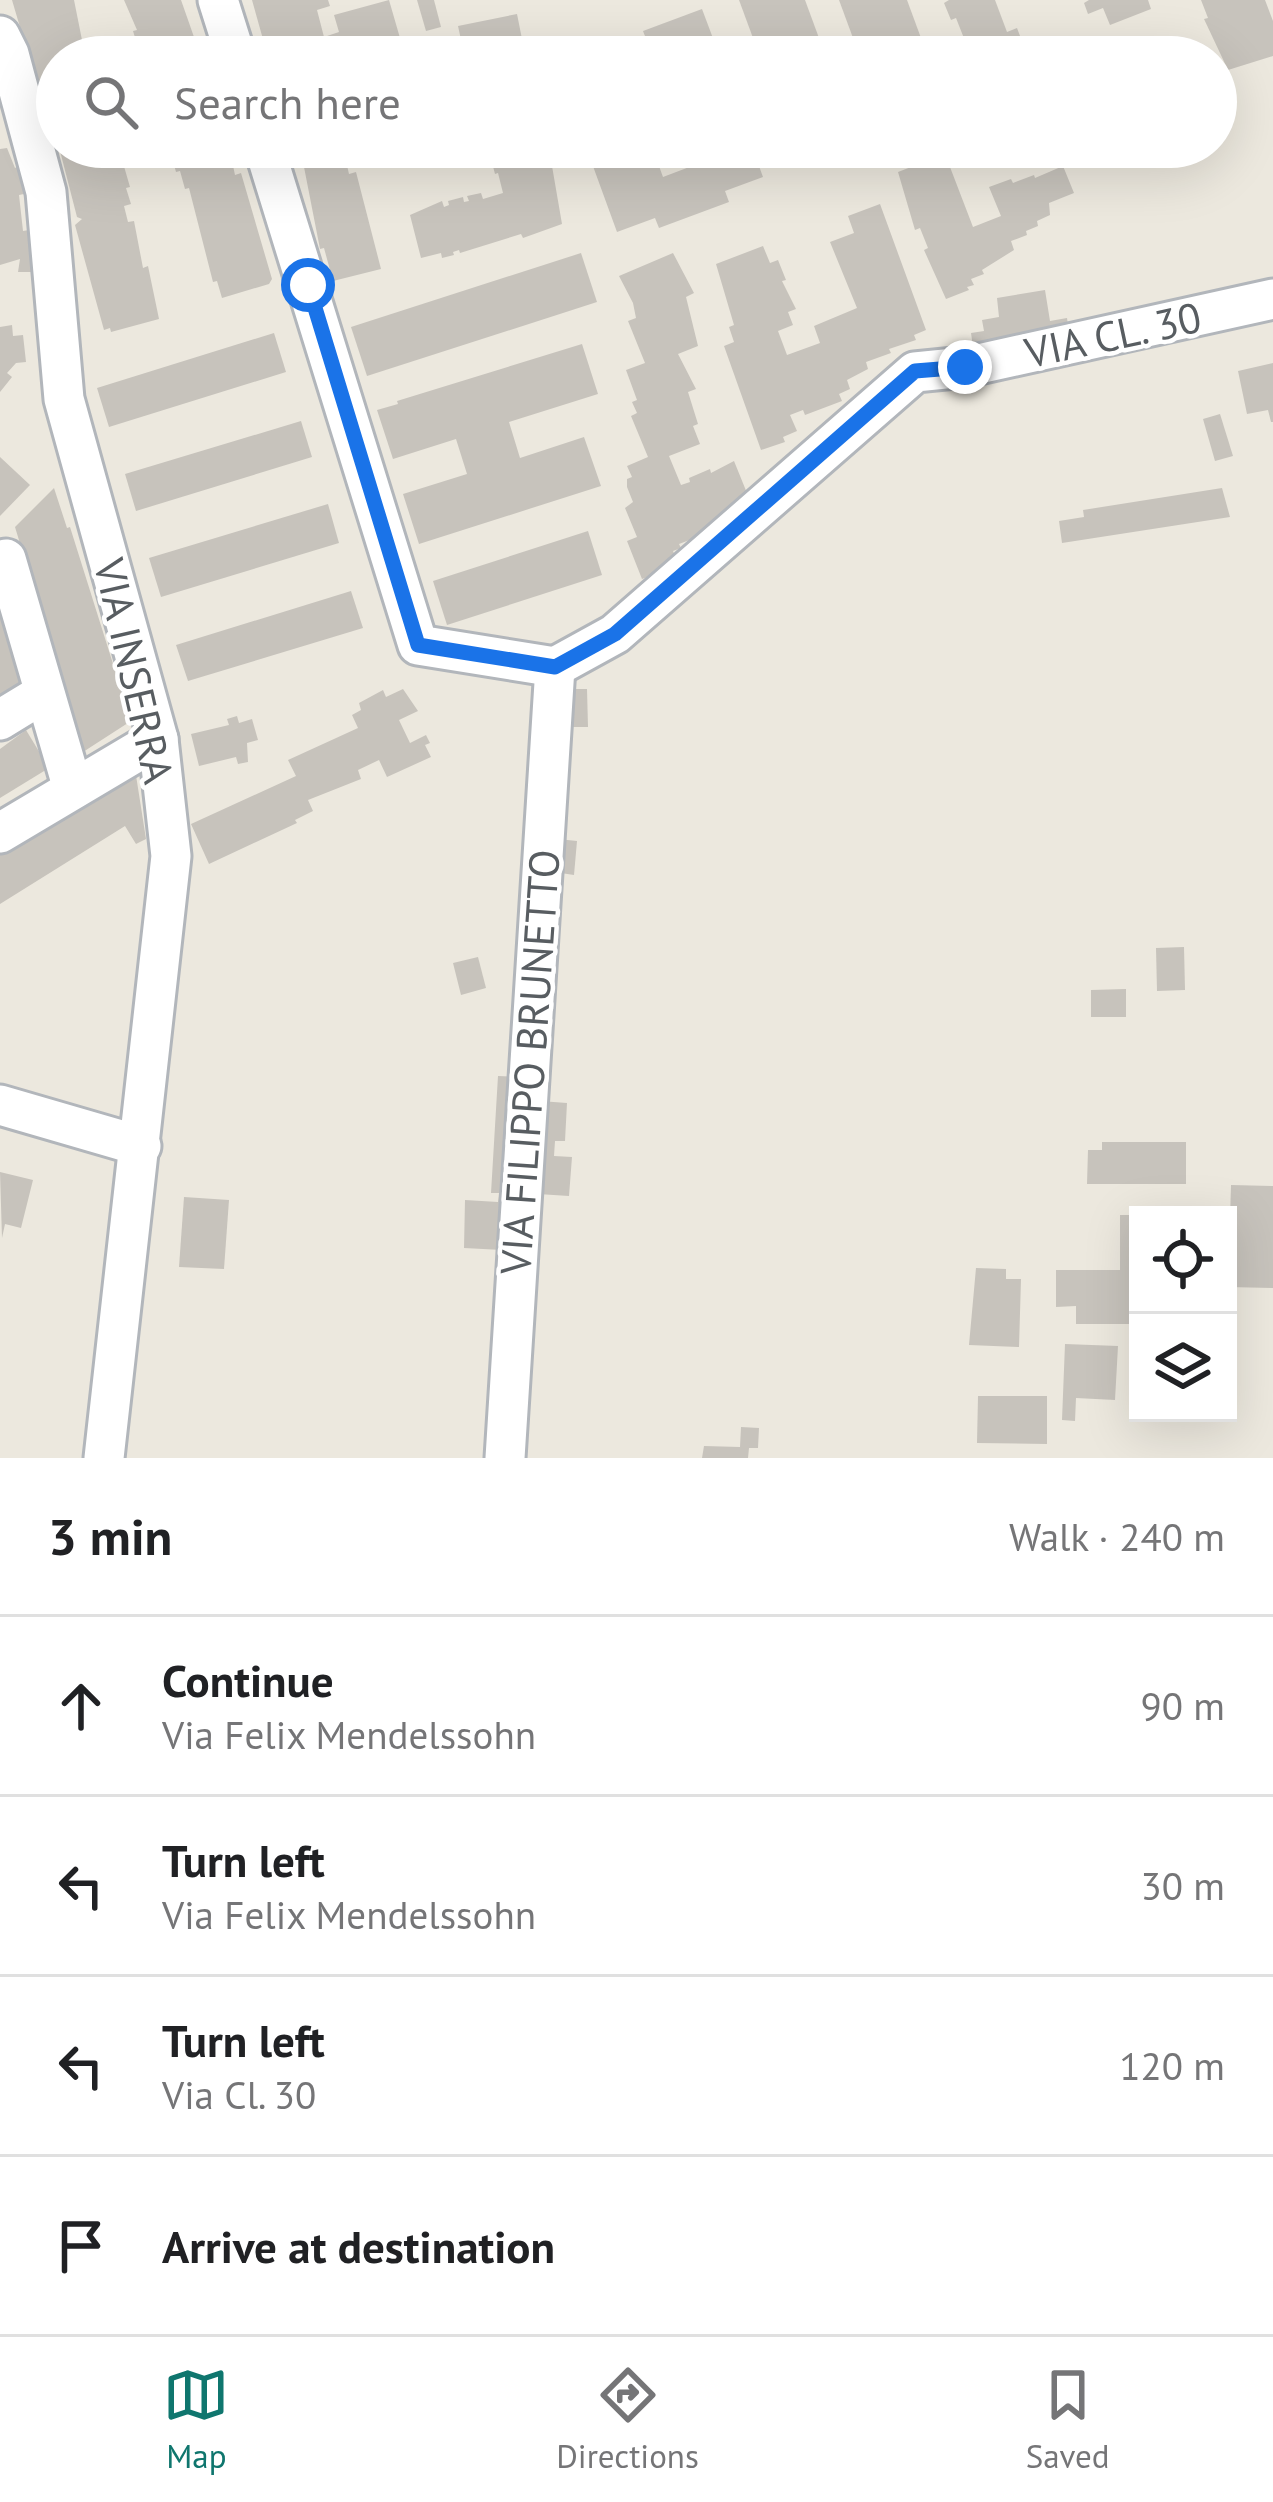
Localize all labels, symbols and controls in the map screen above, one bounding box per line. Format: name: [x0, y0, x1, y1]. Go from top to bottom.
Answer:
search box: [36, 36, 1237, 168]
icon: search: [78, 69, 144, 135]
text: Search here: [174, 73, 401, 131]
route start: [281, 258, 335, 312]
street label: VIA CL. 30: [1019, 289, 1206, 380]
route end: [938, 340, 992, 394]
street label: VIA INSERRA: [82, 552, 187, 789]
street label: VIA FILIPPO BRUNETTO: [487, 848, 572, 1277]
map controls: [1129, 1206, 1237, 1422]
button: locate: [1129, 1206, 1237, 1314]
button: layers: [1129, 1314, 1237, 1422]
text: 3 min: [48, 1503, 172, 1569]
text: Walk · 240 m: [1009, 1511, 1225, 1562]
text: Continue: [162, 1651, 334, 1709]
icon: ahead: [48, 1673, 114, 1739]
text: 90 m: [1140, 1680, 1225, 1731]
text: Via Felix Mendelssohn: [162, 1709, 536, 1760]
text: Turn left: [162, 1831, 325, 1889]
icon: left: [48, 1853, 114, 1919]
text: 30 m: [1140, 1860, 1225, 1911]
text: Via Felix Mendelssohn: [162, 1889, 536, 1940]
text: Turn left: [162, 2011, 325, 2069]
icon: left: [48, 2033, 114, 2099]
text: 120 m: [1119, 2040, 1225, 2091]
text: Via Cl. 30: [162, 2069, 316, 2120]
icon: arrive: [48, 2213, 114, 2279]
text: Arrive at destination: [162, 2217, 555, 2275]
tab: Map: [163, 2362, 229, 2477]
tab: Directions: [556, 2362, 699, 2477]
tab: Saved: [1026, 2362, 1110, 2477]

